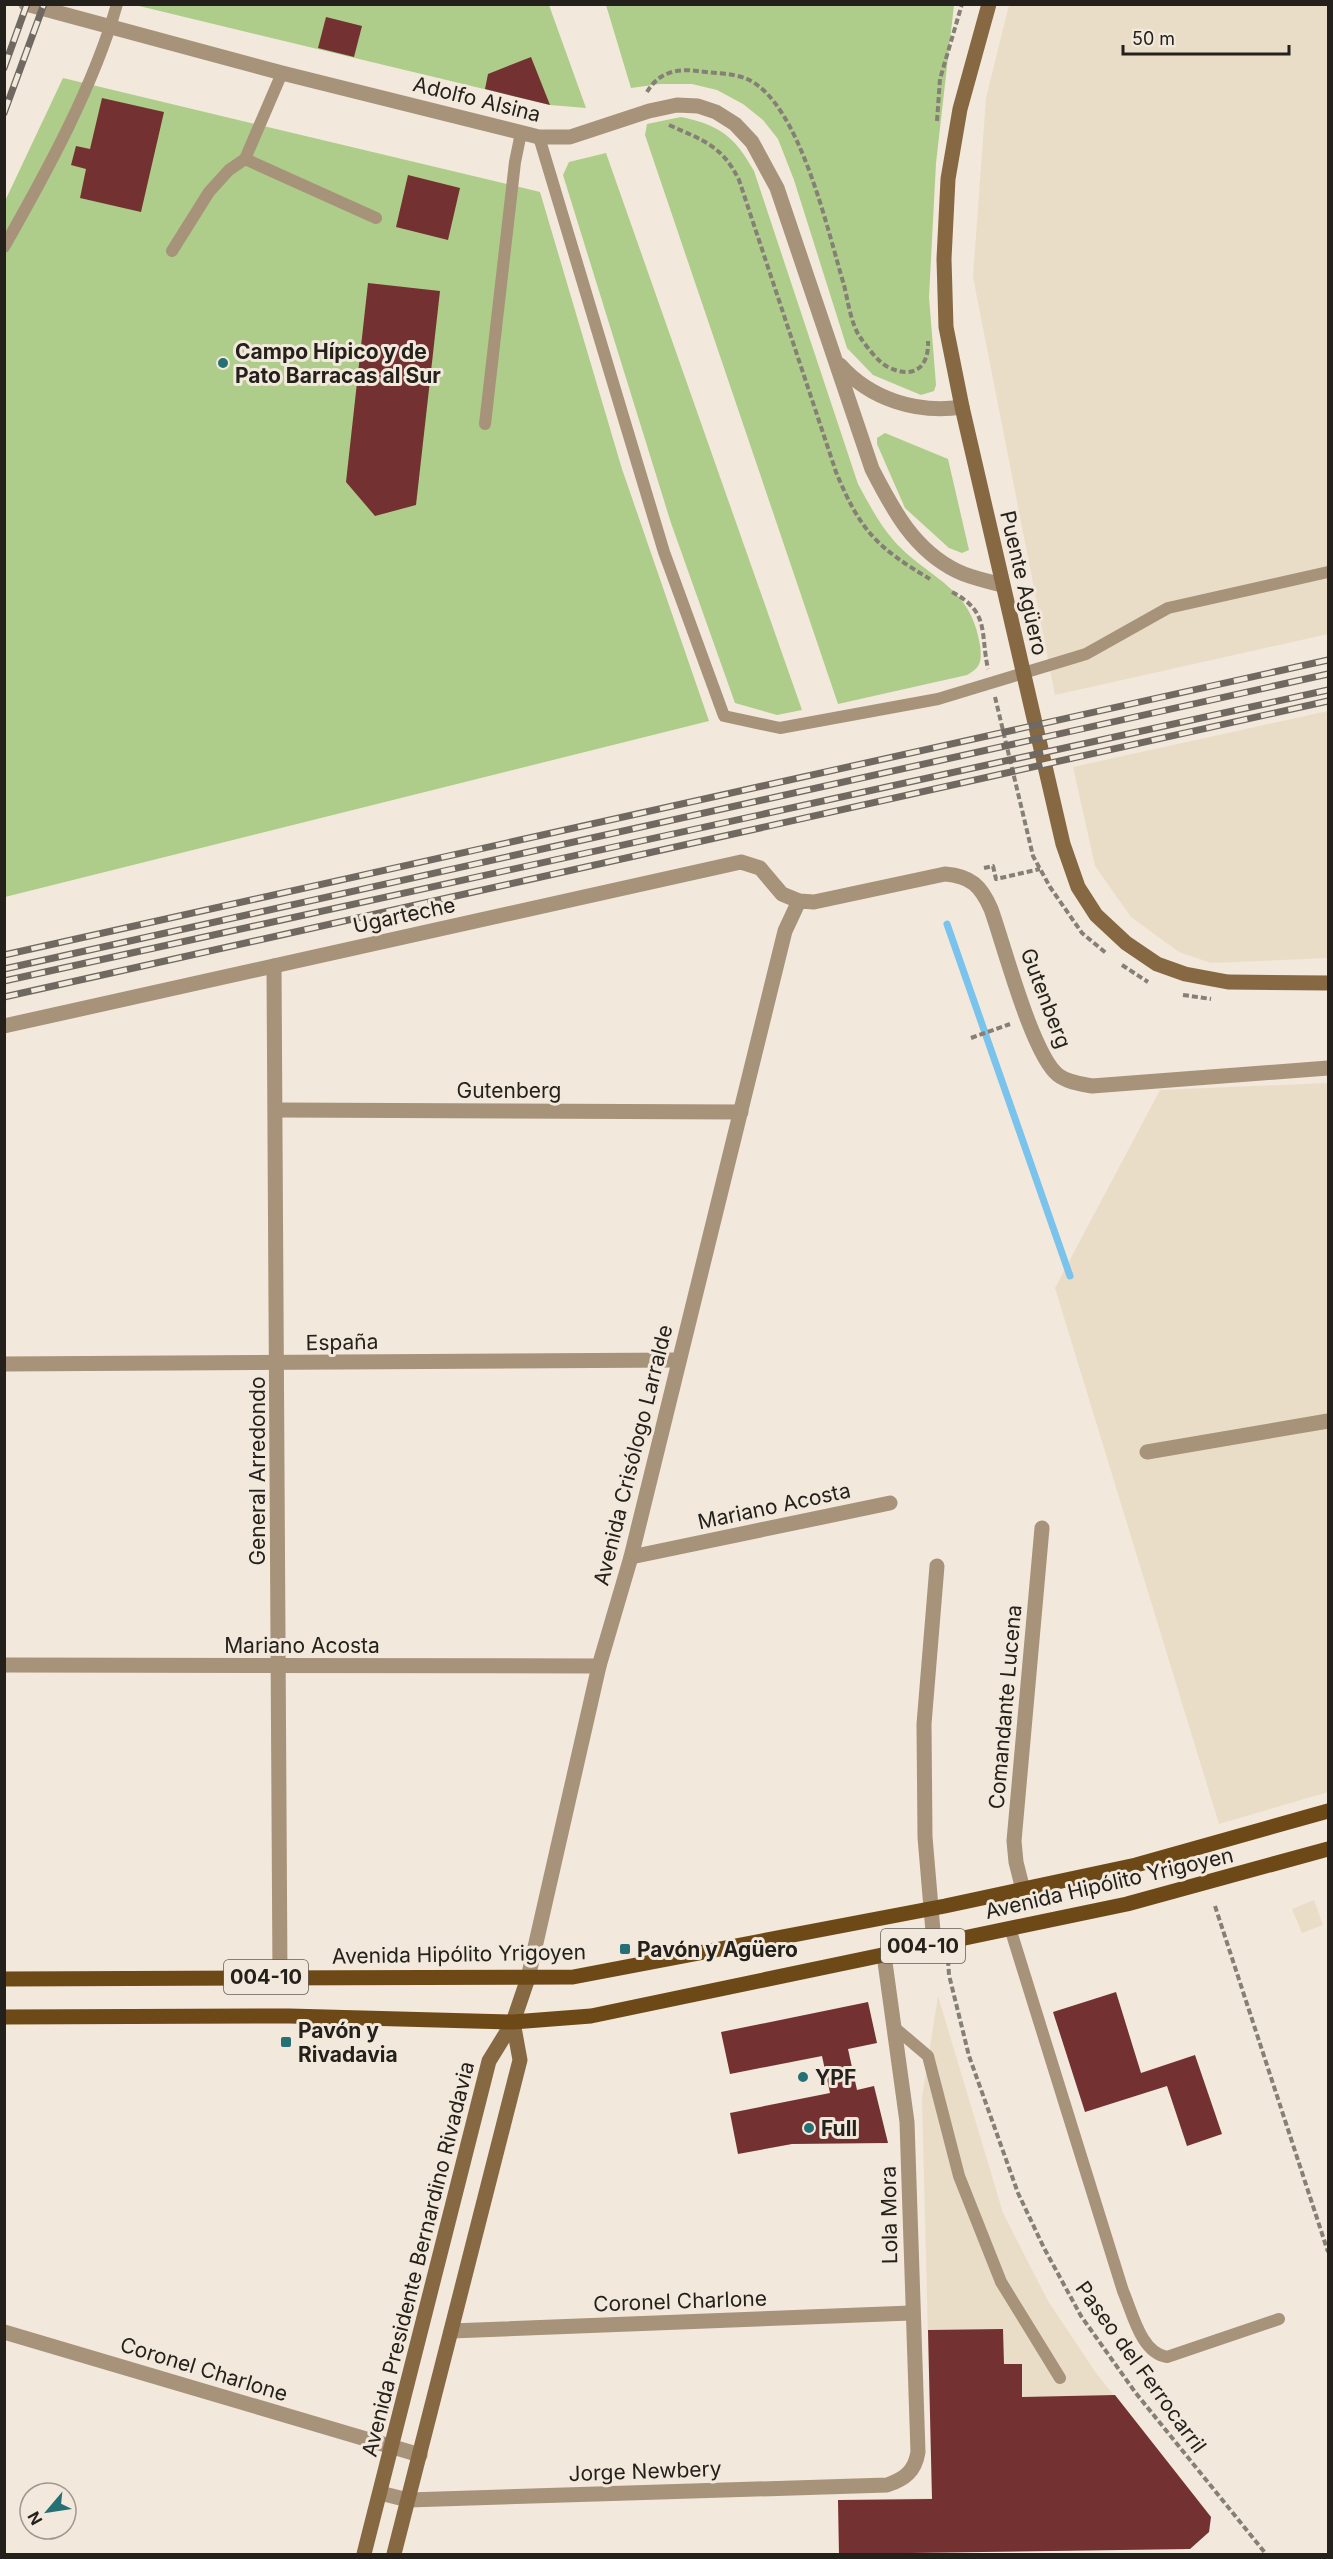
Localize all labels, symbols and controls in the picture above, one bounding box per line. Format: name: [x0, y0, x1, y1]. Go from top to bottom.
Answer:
scale bar: [1123, 18, 1290, 56]
text: 50 m: [1132, 28, 1175, 49]
street label: Adolfo Alsina: [411, 71, 543, 127]
place label: Campo Hípico y de Pato Barracas al Sur: [235, 339, 441, 388]
marker: Campo Hípico y de Pato Barracas al Sur: [216, 356, 230, 370]
street label: Puente Agüero: [995, 508, 1053, 658]
street label: Ugarteche: [350, 892, 458, 938]
street label: Gutenberg: [1016, 945, 1076, 1051]
street label: Gutenberg: [457, 1078, 561, 1103]
street label: Avenida Crisólogo Larralde: [588, 1322, 678, 1588]
street label: España: [305, 1329, 379, 1355]
street label: General Arredondo: [245, 1376, 270, 1566]
street label: Mariano Acosta: [695, 1478, 853, 1534]
street label: Comandante Lucena: [984, 1604, 1026, 1810]
street label: Mariano Acosta: [224, 1633, 380, 1658]
street label: Avenida Hipólito Yrigoyen: [982, 1842, 1236, 1924]
road number: 004-10: [881, 1929, 965, 1963]
place label: Pavón y Agüero: [637, 1937, 798, 1962]
street label: Avenida Hipólito Yrigoyen: [332, 1939, 586, 1969]
marker: Pavón y Agüero: [618, 1942, 632, 1956]
road number: 004-10: [224, 1960, 308, 1994]
place label: Pavón y Rivadavia: [298, 2018, 398, 2067]
marker: Pavón y Rivadavia: [279, 2035, 293, 2049]
street label: Avenida Presidente Bernardino Rivadavia: [357, 2059, 479, 2459]
place label: YPF: [815, 2065, 856, 2090]
marker: YPF: [796, 2070, 810, 2084]
place label: Full: [821, 2116, 857, 2141]
marker: Full: [802, 2121, 816, 2135]
street label: Lola Mora: [876, 2166, 902, 2264]
street label: Paseo del Ferrocarril: [1070, 2276, 1212, 2458]
street label: Coronel Charlone: [593, 2285, 767, 2317]
street label: Coronel Charlone: [117, 2332, 291, 2406]
street label: Jorge Newbery: [568, 2456, 722, 2486]
north arrow: [18, 2481, 78, 2541]
text: N: [23, 2508, 47, 2528]

